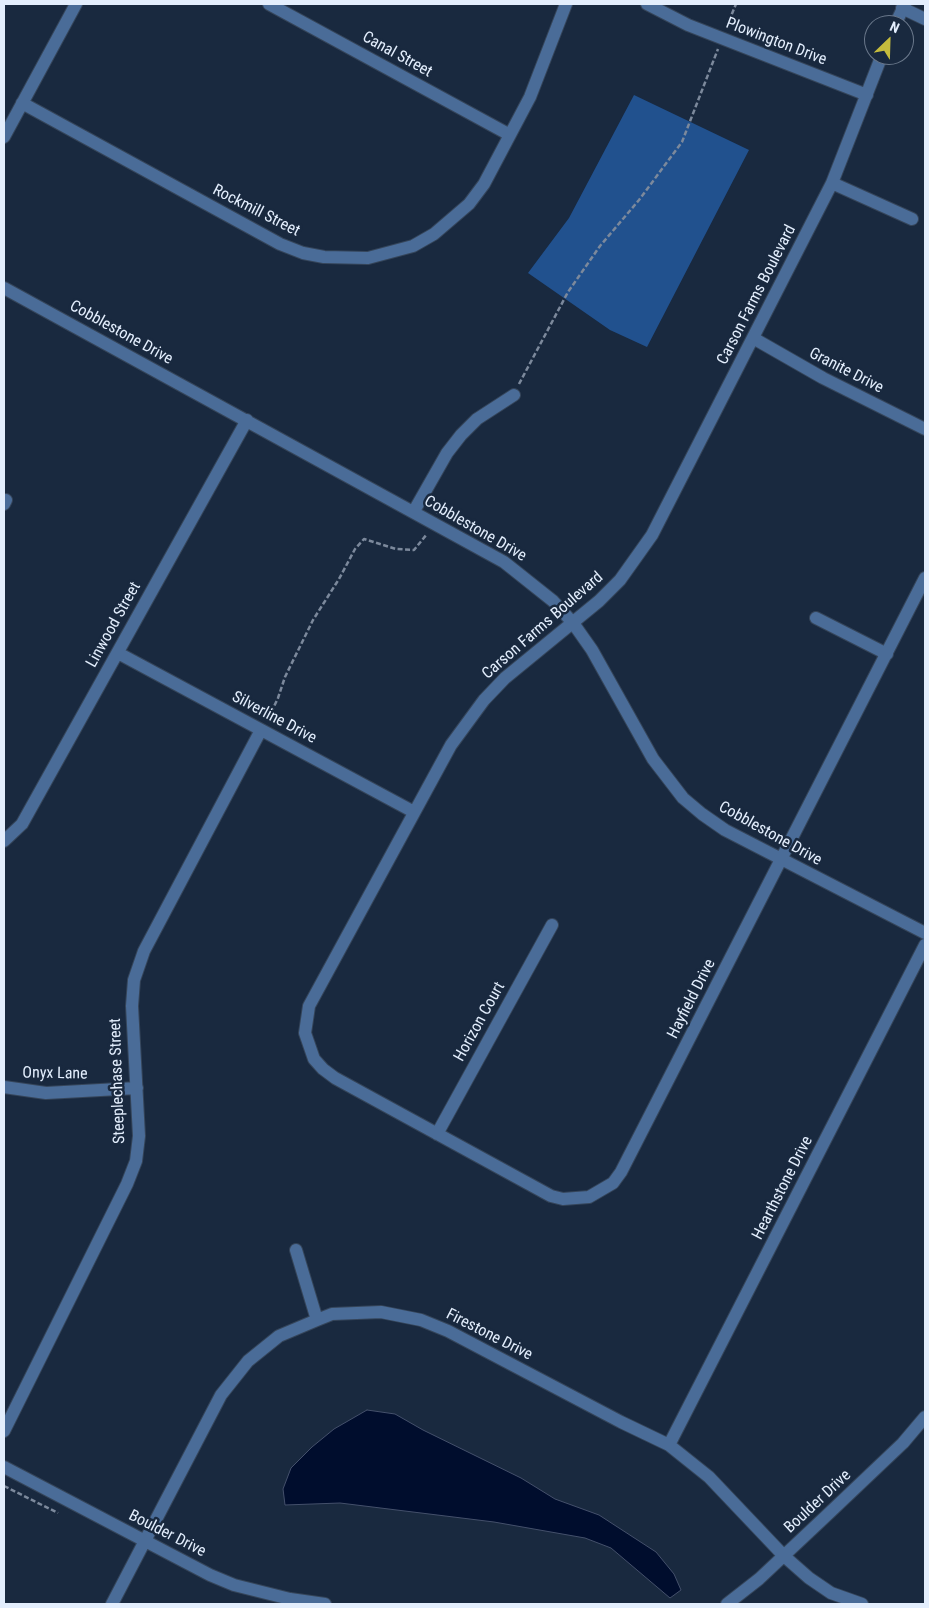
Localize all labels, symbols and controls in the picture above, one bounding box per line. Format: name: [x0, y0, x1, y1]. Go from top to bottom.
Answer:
street label: Plowington Drive: [723, 14, 829, 70]
north arrow: [864, 15, 914, 65]
text: N: [888, 18, 902, 36]
street label: Canal Street: [359, 28, 435, 82]
street label: Rockmill Street: [209, 181, 303, 241]
street label: Carson Farms Boulevard: [713, 222, 801, 368]
street label: Cobblestone Drive: [66, 297, 176, 369]
street label: Granite Drive: [806, 344, 886, 398]
street label: Cobblestone Drive: [420, 492, 530, 566]
street label: Carson Farms Boulevard: [479, 568, 607, 684]
street label: Linwood Street: [83, 579, 145, 671]
street label: Silverline Drive: [228, 688, 320, 748]
street label: Cobblestone Drive: [715, 798, 825, 870]
street label: Hayfield Drive: [664, 956, 720, 1042]
street label: Horizon Court: [450, 979, 510, 1065]
street label: Steeplechase Street: [106, 1018, 130, 1144]
street label: Onyx Lane: [22, 1064, 88, 1084]
street label: Hearthstone Drive: [749, 1133, 817, 1243]
street label: Firestone Drive: [443, 1305, 535, 1365]
street label: Boulder Drive: [781, 1466, 855, 1538]
street label: Boulder Drive: [125, 1506, 209, 1562]

